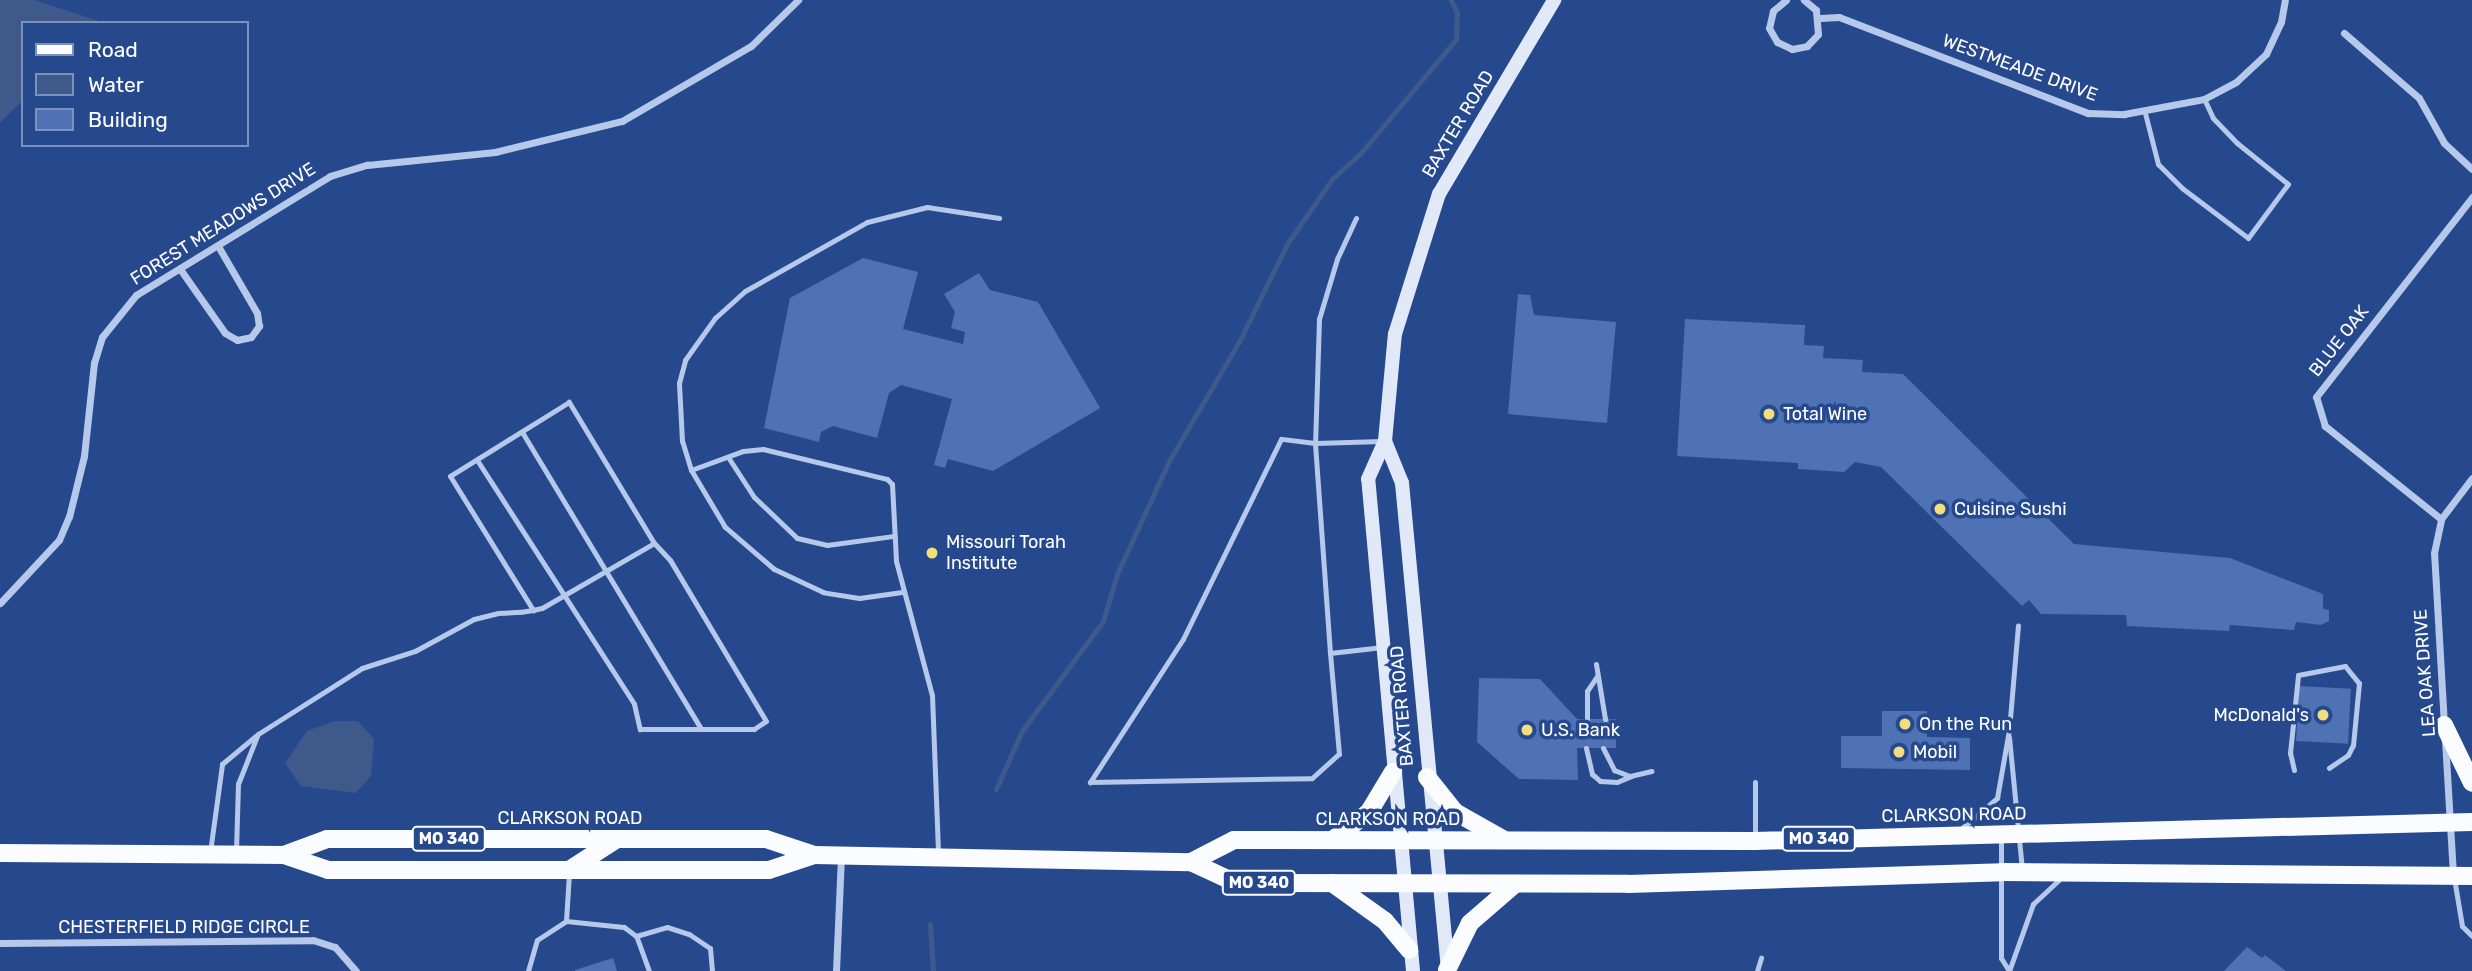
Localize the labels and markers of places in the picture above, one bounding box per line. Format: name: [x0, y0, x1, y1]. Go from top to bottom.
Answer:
place label: Total Wine: [1783, 403, 1867, 425]
marker: Total Wine: [1761, 406, 1777, 422]
place label: Cuisine Sushi: [1954, 498, 2067, 520]
marker: Cuisine Sushi: [1932, 501, 1948, 517]
place label: Missouri Torah Institute: [946, 532, 1066, 574]
marker: Missouri Torah Institute: [924, 545, 940, 561]
place label: McDonald's: [2213, 704, 2309, 726]
marker: McDonald's: [2315, 707, 2331, 723]
place label: On the Run: [1919, 713, 2013, 735]
marker: On the Run: [1897, 716, 1913, 732]
place label: U.S. Bank: [1541, 719, 1620, 741]
marker: U.S. Bank: [1519, 722, 1535, 738]
place label: Mobil: [1913, 741, 1957, 763]
marker: Mobil: [1891, 744, 1907, 760]

